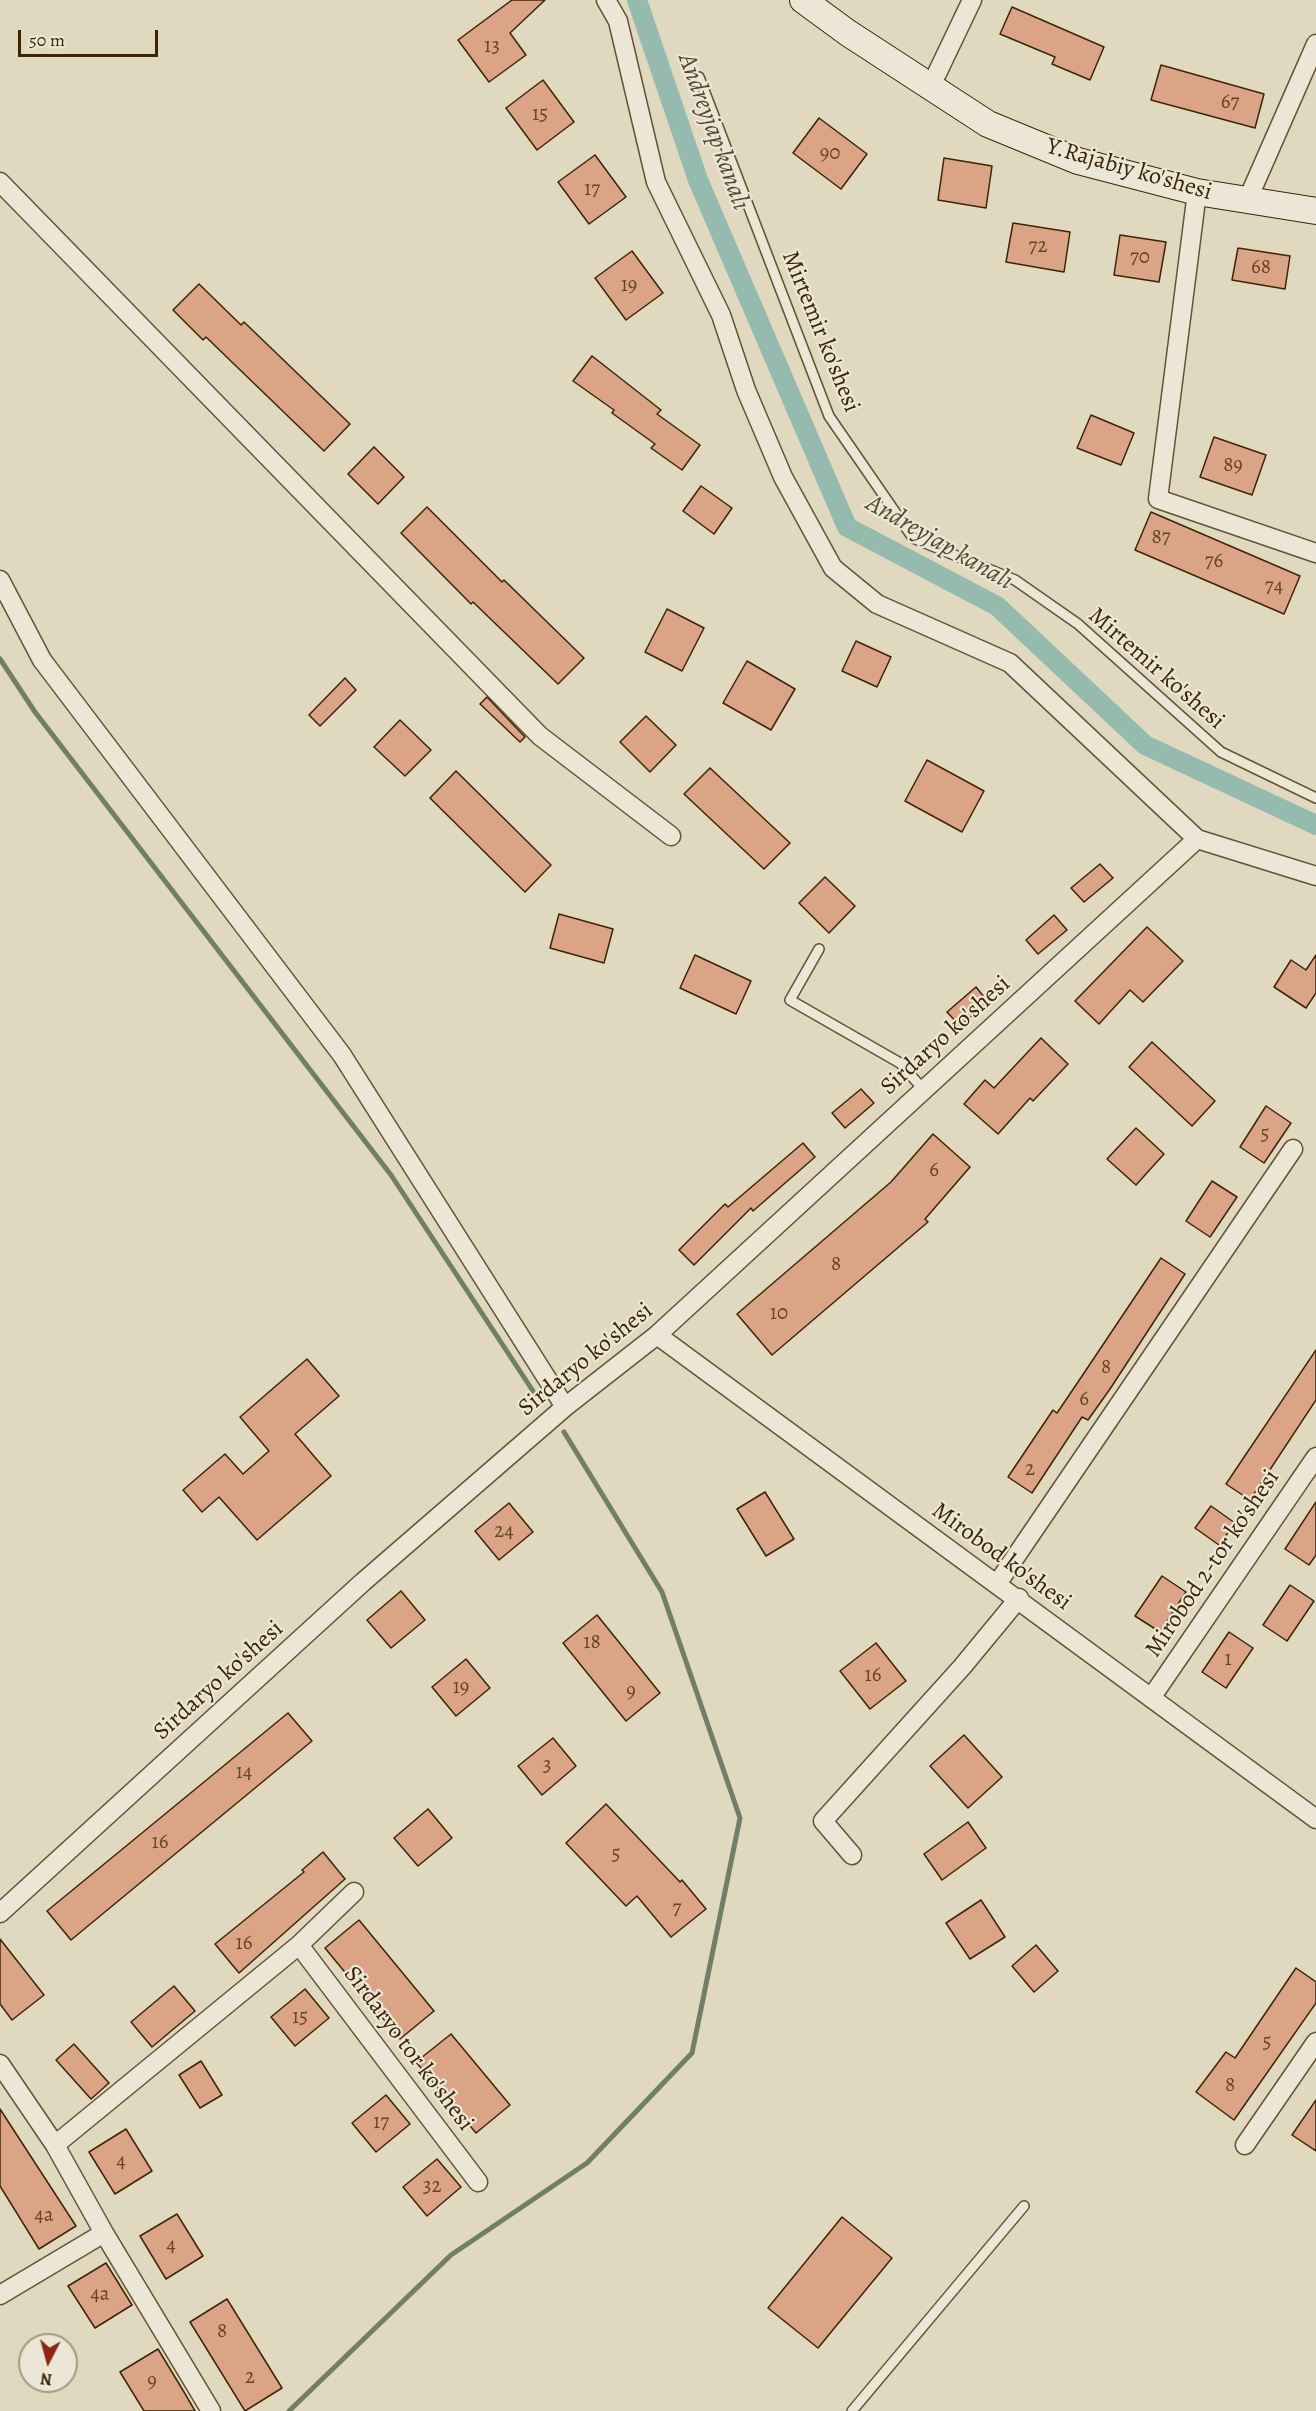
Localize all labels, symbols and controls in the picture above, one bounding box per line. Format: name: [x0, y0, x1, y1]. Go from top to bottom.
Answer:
scale bar: [21, 18, 160, 56]
text: 50 m: [29, 28, 65, 52]
house number: 13: [484, 34, 500, 60]
water label: Andreyjap kanalı: [670, 49, 756, 215]
house number: 67: [1221, 90, 1239, 116]
house number: 15: [532, 102, 548, 128]
street label: Y.Rajabiy ko'shesi: [1043, 133, 1215, 207]
house number: 90: [820, 141, 840, 167]
house number: 17: [584, 177, 600, 203]
house number: 72: [1029, 234, 1047, 260]
house number: 70: [1130, 245, 1150, 271]
street label: Mirtemir ko'shesi: [775, 247, 865, 417]
house number: 68: [1251, 255, 1271, 281]
house number: 19: [621, 273, 637, 299]
house number: 89: [1223, 453, 1243, 479]
water label: Andreyjap kanalı: [860, 488, 1018, 598]
house number: 87: [1151, 525, 1171, 551]
house number: 76: [1205, 549, 1223, 575]
house number: 74: [1265, 574, 1283, 600]
street label: Mirtemir ko'shesi: [1082, 602, 1230, 736]
street label: Sirdaryo ko'shesi: [875, 970, 1017, 1102]
house number: 5: [1260, 1122, 1270, 1148]
house number: 6: [929, 1158, 939, 1184]
house number: 8: [831, 1252, 841, 1278]
street label: Sirdaryo ko'shesi: [513, 1297, 659, 1423]
house number: 10: [770, 1301, 788, 1327]
house number: 8: [1101, 1355, 1111, 1381]
house number: 6: [1079, 1387, 1089, 1413]
house number: 2: [1025, 1457, 1035, 1483]
street label: Mirobod 2-tor ko'shesi: [1140, 1465, 1286, 1663]
street label: Mirobod ko'shesi: [926, 1497, 1076, 1617]
house number: 24: [494, 1519, 514, 1545]
street label: Sirdaryo ko'shesi: [148, 1615, 290, 1747]
house number: 18: [583, 1630, 601, 1656]
house number: 1: [1224, 1647, 1232, 1673]
house number: 16: [865, 1663, 881, 1689]
house number: 19: [453, 1675, 469, 1701]
house number: 9: [626, 1679, 636, 1705]
house number: 3: [543, 1753, 551, 1779]
house number: 14: [236, 1760, 252, 1786]
house number: 16: [152, 1830, 168, 1856]
house number: 5: [611, 1842, 621, 1868]
house number: 7: [673, 1896, 681, 1922]
house number: 16: [236, 1931, 252, 1957]
street label: Sirdaryo tor ko'shesi: [337, 1961, 479, 2137]
house number: 15: [292, 2005, 308, 2031]
house number: 5: [1262, 2030, 1272, 2056]
house number: 8: [1225, 2073, 1235, 2099]
house number: 17: [373, 2110, 389, 2136]
house number: 4: [116, 2149, 126, 2175]
house number: 32: [423, 2174, 441, 2200]
house number: 4a: [34, 2203, 54, 2229]
house number: 4: [166, 2233, 176, 2259]
house number: 4a: [90, 2282, 110, 2308]
house number: 8: [217, 2319, 227, 2345]
north arrow: [18, 2333, 78, 2393]
house number: 2: [245, 2365, 255, 2391]
text: N: [39, 2367, 53, 2390]
house number: 9: [147, 2369, 157, 2395]

